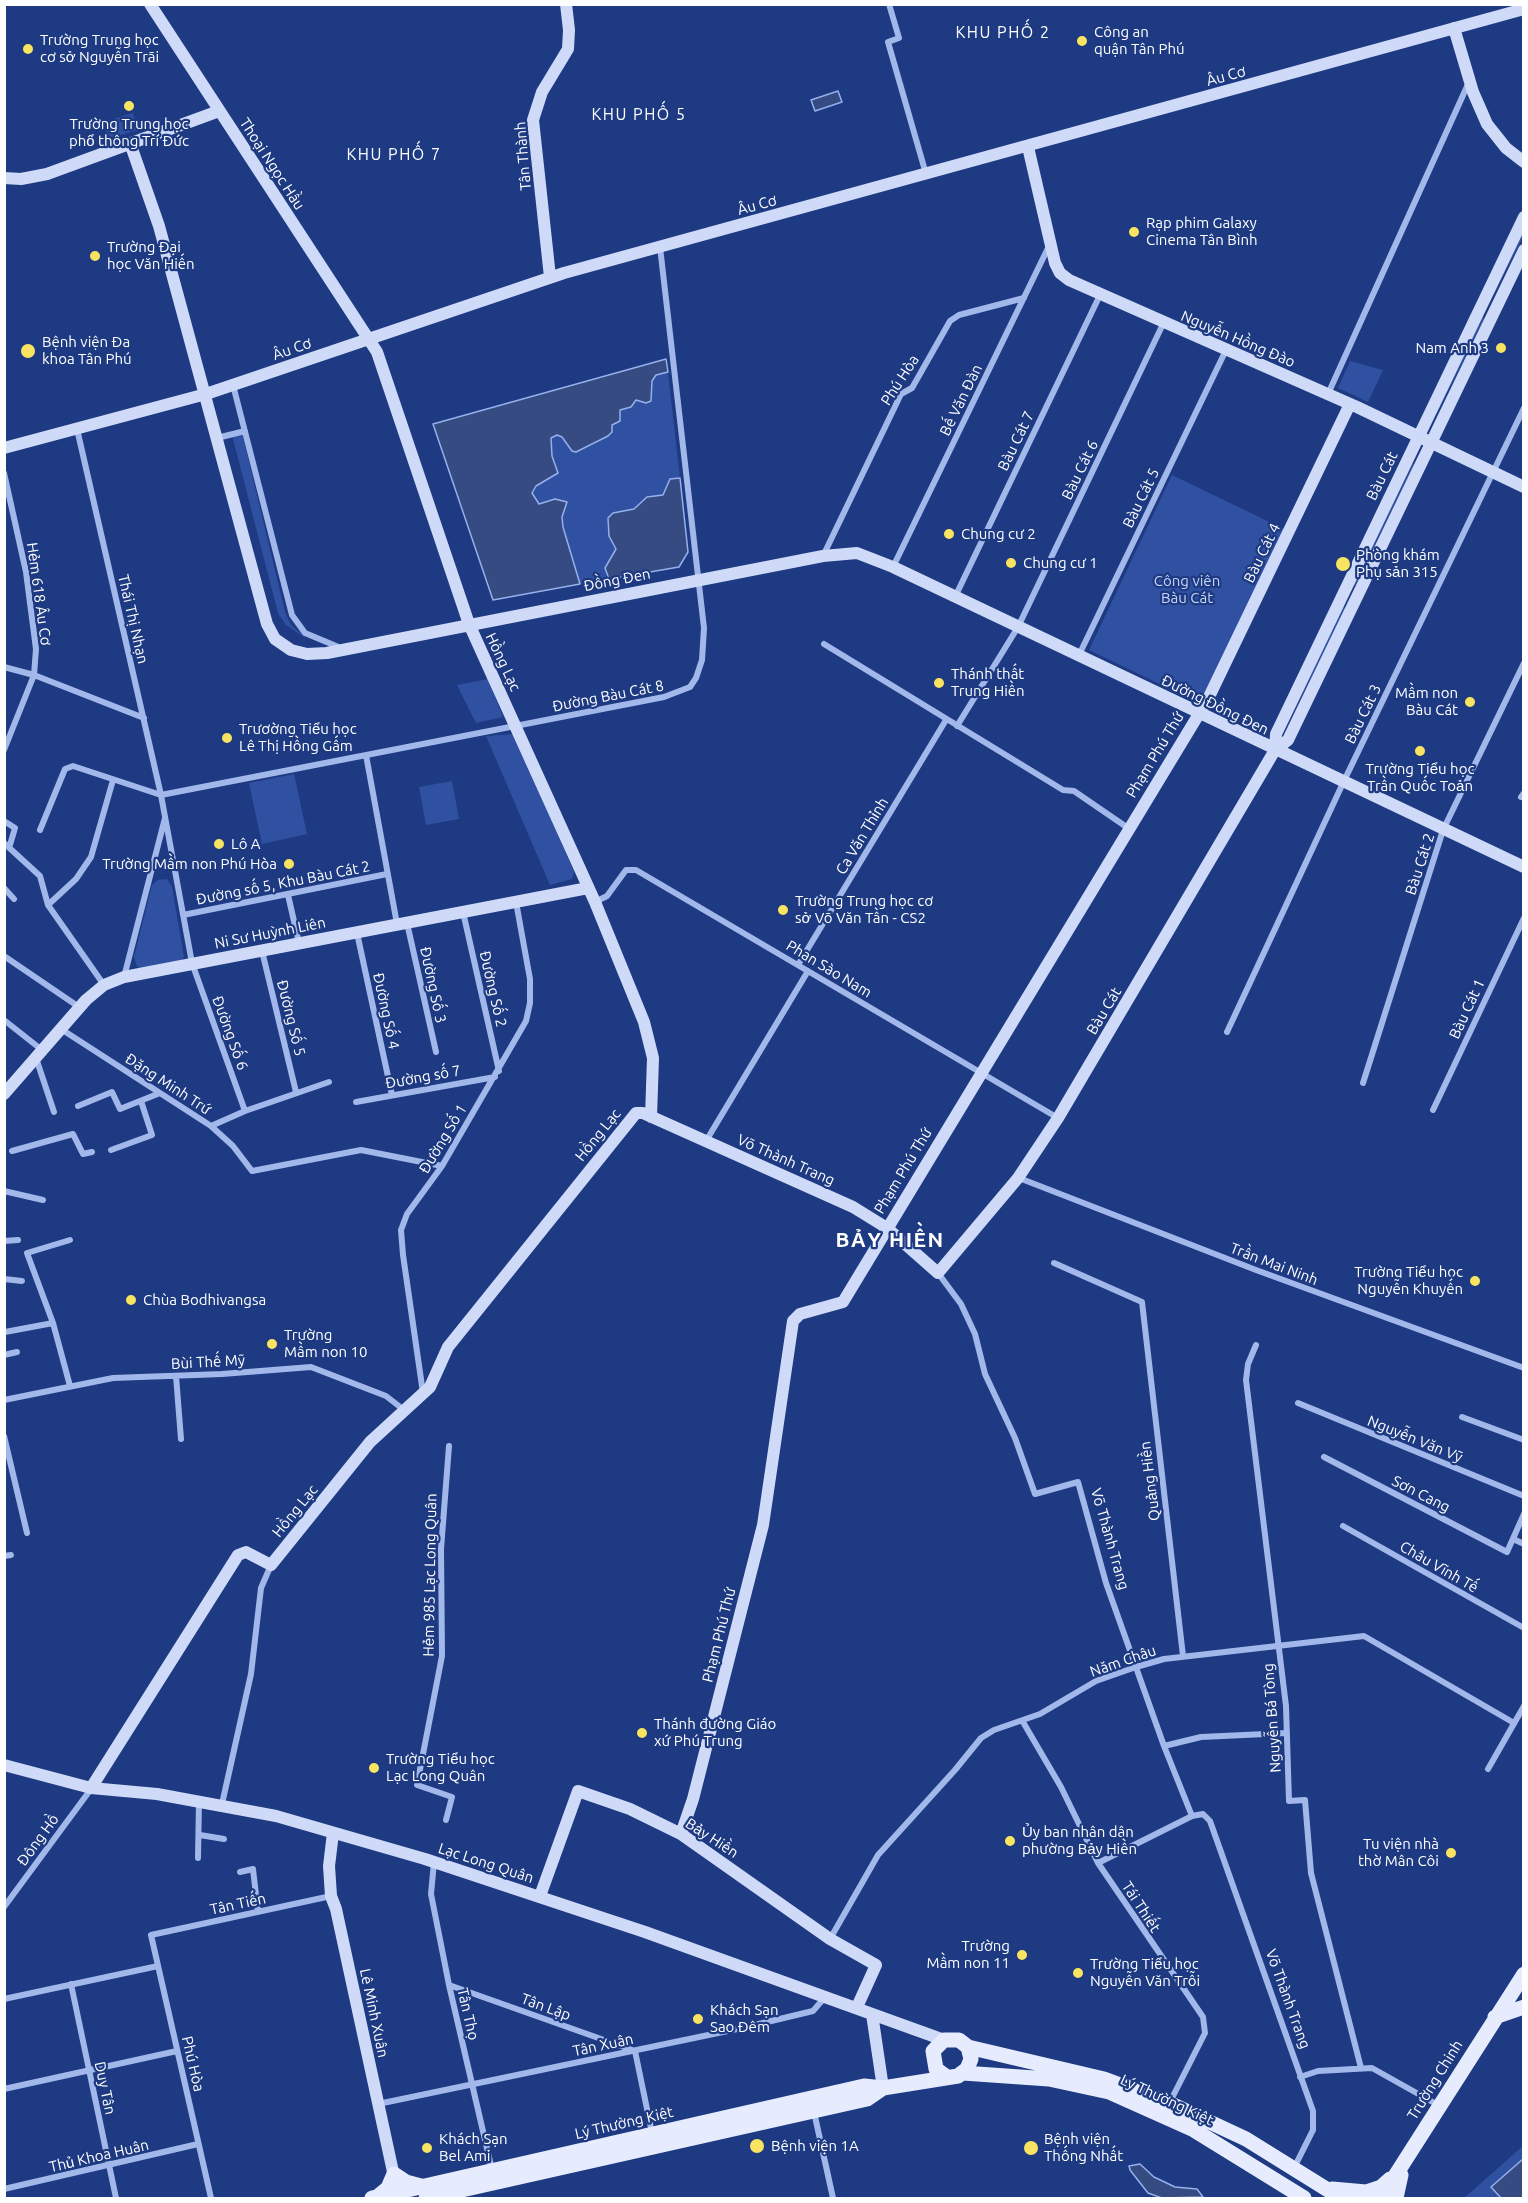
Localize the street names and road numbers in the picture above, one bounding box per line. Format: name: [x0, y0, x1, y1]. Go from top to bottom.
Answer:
street label: Âu Cơ: [1204, 62, 1248, 90]
street label: Thoại Ngọc Hầu: [236, 115, 308, 213]
street label: Tân Thành: [511, 121, 535, 191]
street label: Âu Cơ: [735, 191, 779, 219]
street label: Nguyễn Hồng Đào: [1178, 307, 1298, 371]
street label: Âu Cơ: [270, 334, 314, 364]
street label: Phú Hòa: [877, 351, 923, 409]
street label: Bế Văn Đàn: [936, 361, 986, 439]
street label: Bàu Cát 7: [994, 408, 1038, 474]
street label: Bàu Cát 6: [1058, 437, 1102, 503]
street label: Bàu Cát: [1363, 449, 1401, 503]
street label: Bàu Cát 5: [1119, 465, 1163, 531]
street label: Bàu Cát 4: [1240, 520, 1284, 586]
street label: Hẻm 618 Âu Cơ: [23, 541, 55, 647]
street label: Đồng Đen: [582, 565, 652, 595]
street label: Thái Thị Nhạn: [114, 573, 152, 665]
street label: Hồng Lạc: [482, 630, 524, 694]
street label: Đường Đồng Đen: [1159, 671, 1271, 739]
street label: Đường Bàu Cát 8: [551, 676, 665, 716]
street label: Bàu Cát 3: [1341, 681, 1385, 747]
street label: Phạm Phú Thứ: [1122, 709, 1188, 801]
street label: Ca Văn Thỉnh: [832, 794, 892, 878]
street label: Bàu Cát 2: [1402, 831, 1438, 897]
street label: Đường số 5, Khu Bàu Cát 2: [194, 857, 372, 909]
street label: Ni Sư Huỳnh Liên: [213, 913, 327, 953]
street label: Phan Sào Nam: [783, 936, 875, 1002]
street label: Đường Số 3: [416, 945, 450, 1025]
street label: Đường Số 2: [475, 949, 511, 1029]
street label: Đường Số 4: [369, 971, 403, 1051]
street label: Bàu Cát 1: [1445, 976, 1489, 1042]
street label: Đường Số 5: [273, 978, 309, 1058]
street label: Bàu Cát: [1083, 984, 1125, 1038]
street label: Đường Số 6: [208, 993, 252, 1073]
street label: Đặng Minh Trứ: [122, 1050, 214, 1118]
street label: Đường số 7: [384, 1062, 462, 1092]
street label: Đường Số 1: [415, 1101, 471, 1177]
street label: Hồng Lạc: [571, 1105, 625, 1165]
street label: Phạm Phú Thứ: [870, 1125, 936, 1217]
street label: Võ Thành Trang: [734, 1130, 838, 1190]
street label: Trần Mai Ninh: [1228, 1239, 1320, 1289]
street label: Bùi Thế Mỹ: [171, 1351, 245, 1373]
street label: Nguyễn Văn Vỹ: [1365, 1412, 1465, 1466]
street label: Quảng Hiền: [1136, 1440, 1164, 1522]
street label: Sơn Cang: [1389, 1472, 1453, 1516]
street label: Hồng Lạc: [268, 1481, 322, 1541]
street label: Võ Thành Trang: [1087, 1486, 1133, 1592]
street label: Hẻm 985 Lạc Long Quân: [420, 1493, 440, 1657]
street label: Châu Vĩnh Tế: [1397, 1537, 1481, 1597]
street label: Phạm Phú Thứ: [699, 1586, 739, 1684]
street label: Năm Châu: [1088, 1641, 1158, 1681]
street label: Nguyễn Bá Tòng: [1259, 1663, 1285, 1773]
street label: Đông Hồ: [13, 1811, 63, 1869]
street label: Bảy Hiền: [682, 1814, 742, 1862]
street label: Lạc Long Quân: [436, 1839, 536, 1887]
street label: Tái Thiết: [1118, 1878, 1164, 1936]
street label: Tân Tiến: [208, 1889, 268, 1919]
street label: Võ Thành Trang: [1262, 1947, 1314, 2051]
street label: Lê Minh Xuân: [356, 1967, 392, 2059]
street label: Tân Thọ: [453, 1986, 483, 2042]
street label: Tân Lập: [519, 1990, 573, 2024]
street label: Tân Xuân: [571, 2030, 635, 2060]
street label: Phú Hòa: [178, 2034, 208, 2094]
street label: Trường Chinh: [1403, 2037, 1467, 2123]
street label: Duy Tân: [91, 2060, 119, 2116]
street label: Lý Thường Kiệt: [1118, 2071, 1216, 2129]
street label: Lý Thường Kiệt: [573, 2103, 675, 2143]
street label: Thủ Khoa Huân: [47, 2136, 151, 2176]

